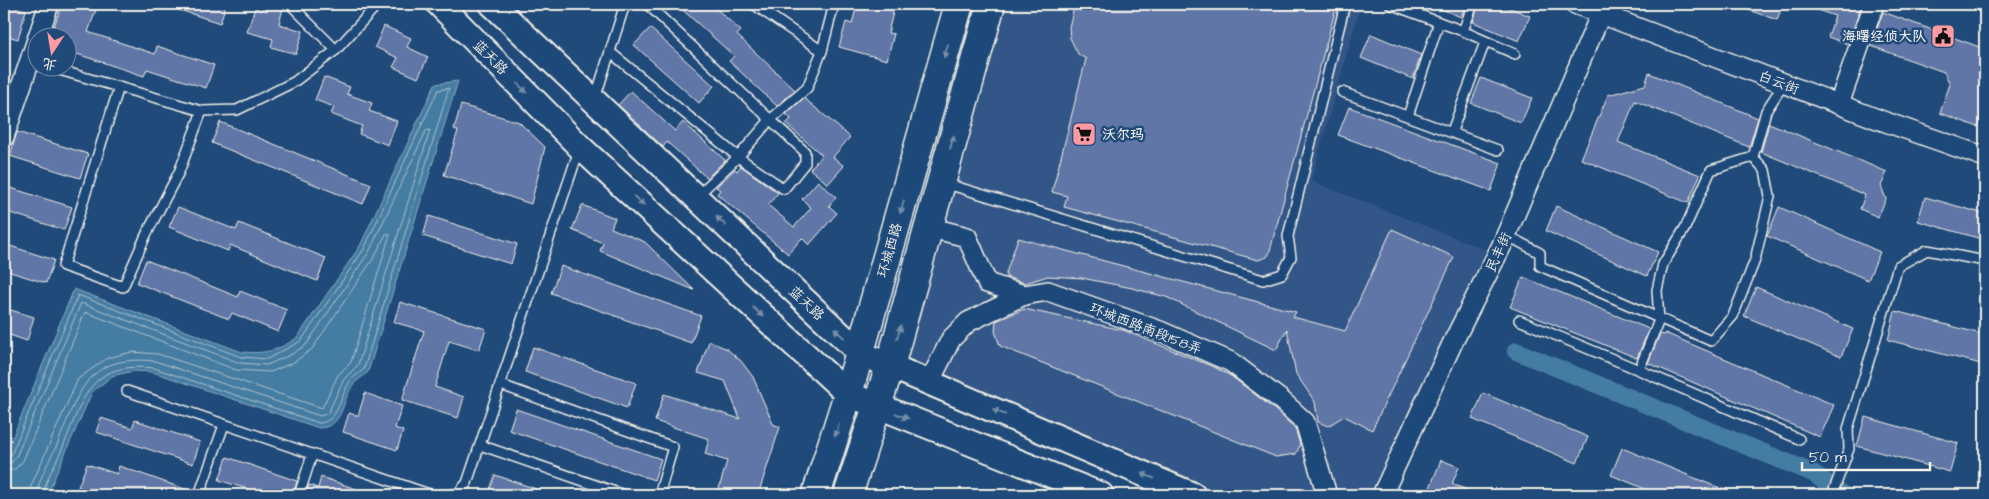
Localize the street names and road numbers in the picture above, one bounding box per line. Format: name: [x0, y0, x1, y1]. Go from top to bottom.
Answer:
street label: 蓝天路: [468, 36, 512, 80]
street label: 白云街: [1755, 66, 1802, 100]
street label: 环城西路: [873, 221, 907, 280]
street label: 民丰街: [1481, 229, 1517, 276]
street label: 蓝天路: [784, 282, 828, 325]
street label: 环城西路南段158弄: [1087, 298, 1205, 360]

